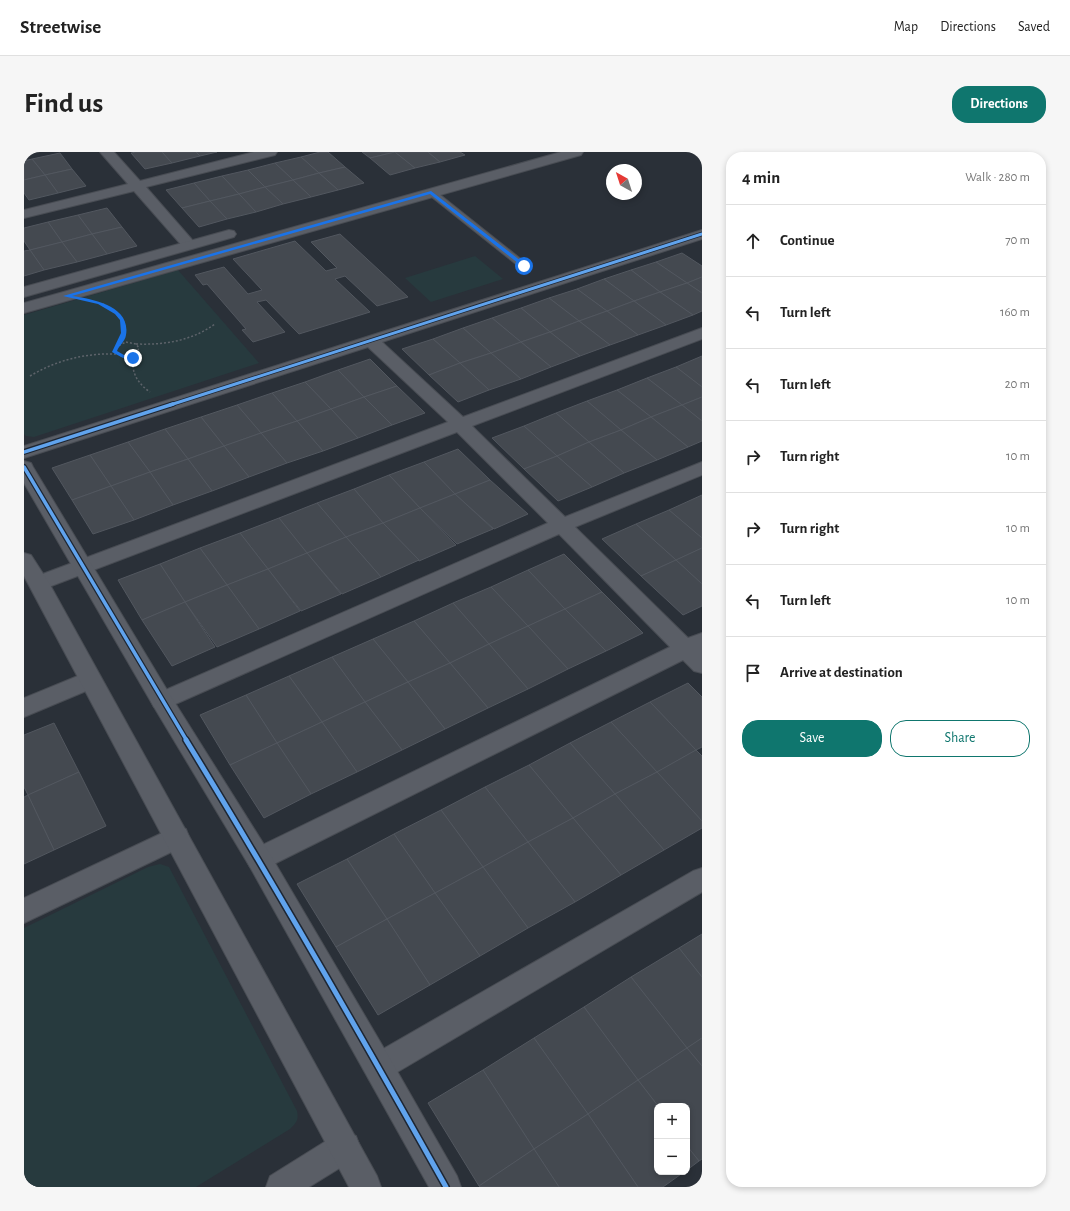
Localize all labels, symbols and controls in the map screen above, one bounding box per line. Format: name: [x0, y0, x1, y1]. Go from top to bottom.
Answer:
text: Streetwise: [20, 18, 101, 37]
text: Map: [894, 20, 918, 34]
text: Directions: [940, 20, 996, 34]
text: Saved: [1018, 20, 1050, 34]
button: Directions: [952, 86, 1046, 123]
text: Find us: [24, 90, 103, 118]
north arrow: [606, 164, 642, 200]
text: 4 min: [742, 169, 780, 186]
text: Walk · 280 m: [965, 171, 1030, 184]
icon: ahead: [742, 230, 764, 252]
text: Continue: [780, 233, 835, 248]
text: 70 m: [1005, 234, 1030, 247]
route start: [515, 257, 533, 275]
icon: left: [742, 302, 764, 324]
text: Turn left: [780, 305, 831, 320]
text: 160 m: [1000, 306, 1030, 319]
route end: [124, 349, 142, 367]
icon: left: [742, 374, 764, 396]
text: Turn left: [780, 377, 831, 392]
text: 20 m: [1005, 378, 1030, 391]
icon: right: [742, 446, 764, 468]
text: Turn right: [780, 449, 839, 464]
text: 10 m: [1006, 450, 1030, 463]
icon: right: [742, 518, 764, 540]
text: Turn right: [780, 521, 839, 536]
text: 10 m: [1006, 522, 1030, 535]
icon: left: [742, 590, 764, 612]
text: Turn left: [780, 593, 831, 608]
text: 10 m: [1006, 594, 1030, 607]
icon: arrive: [742, 662, 764, 684]
text: Arrive at destination: [780, 665, 903, 680]
button: Save: [742, 720, 882, 757]
button: Share: [890, 720, 1030, 757]
map controls: [654, 1103, 690, 1175]
button: +: [654, 1103, 690, 1139]
button: −: [654, 1139, 690, 1175]

